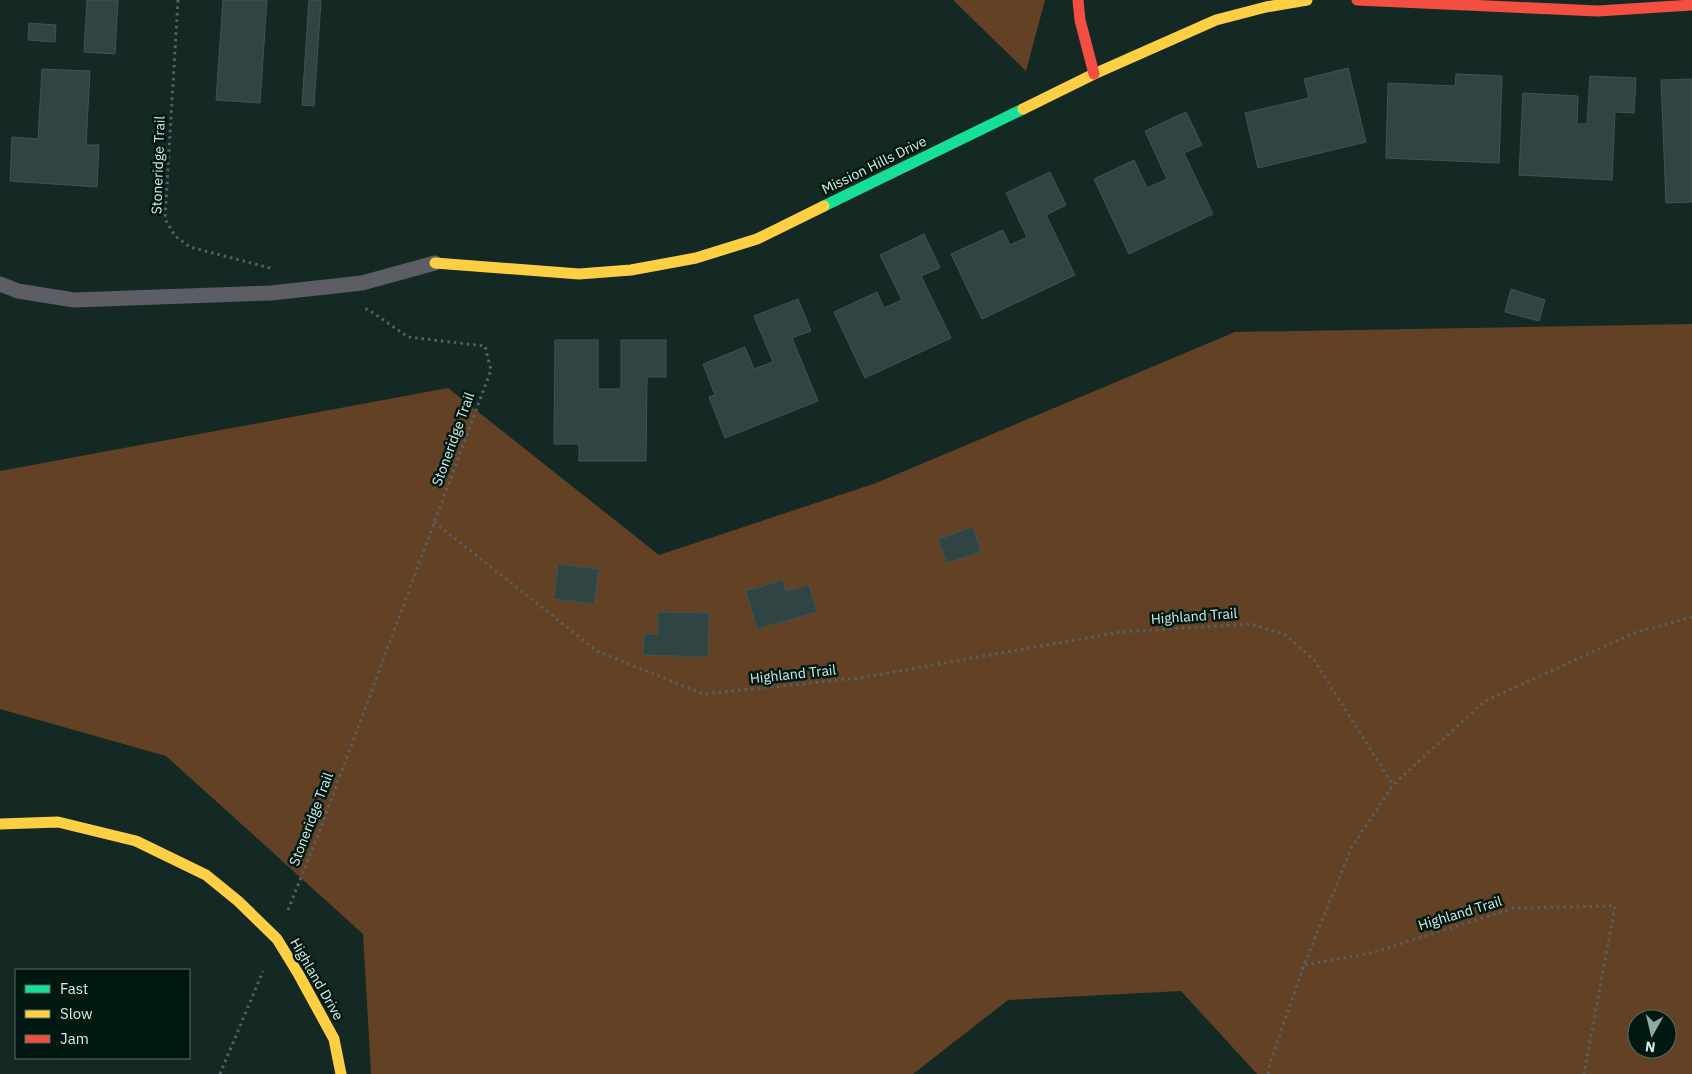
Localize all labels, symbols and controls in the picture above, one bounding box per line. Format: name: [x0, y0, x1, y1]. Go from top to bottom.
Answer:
street label: Stoneridge Trail: [147, 115, 169, 215]
street label: Mission Hills Drive: [819, 132, 930, 198]
street label: Stoneridge Trail: [428, 389, 478, 488]
street label: Highland Trail: [1150, 604, 1238, 628]
street label: Highland Trail: [749, 661, 837, 687]
street label: Stoneridge Trail: [285, 769, 337, 868]
street label: Highland Trail: [1416, 892, 1504, 934]
street label: Highland Drive: [286, 935, 348, 1024]
legend: [15, 969, 190, 1059]
text: Fast: [60, 979, 88, 998]
text: Slow: [60, 1004, 93, 1023]
north arrow: [1627, 1009, 1677, 1059]
text: Jam: [60, 1029, 89, 1048]
text: N: [1644, 1037, 1656, 1056]

